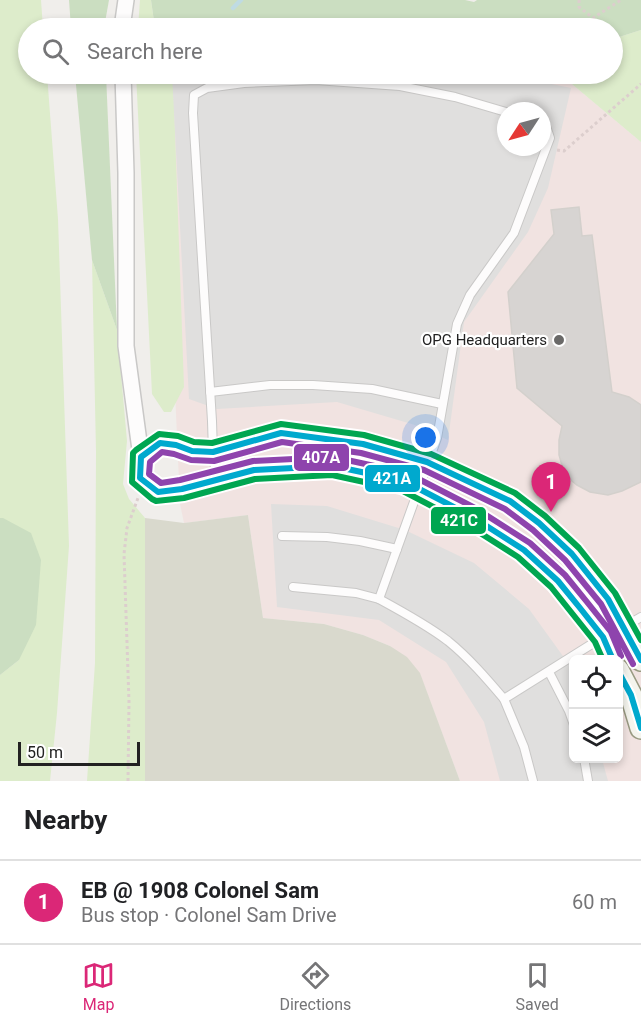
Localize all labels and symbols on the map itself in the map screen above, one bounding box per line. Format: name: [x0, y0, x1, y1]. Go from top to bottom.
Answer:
north arrow: [497, 102, 551, 156]
place label: OPG Headquarters: [422, 331, 547, 349]
marker: OPG Headquarters: [552, 333, 566, 347]
your location: [411, 423, 440, 452]
line badge: 407A: [293, 443, 350, 472]
text: 407A: [302, 448, 340, 467]
pin: 1: [532, 462, 570, 512]
line badge: 421A: [364, 464, 421, 493]
text: 421A: [373, 469, 411, 488]
line badge: 421C: [430, 506, 487, 535]
text: 421C: [440, 511, 478, 530]
scale bar: [18, 739, 140, 766]

